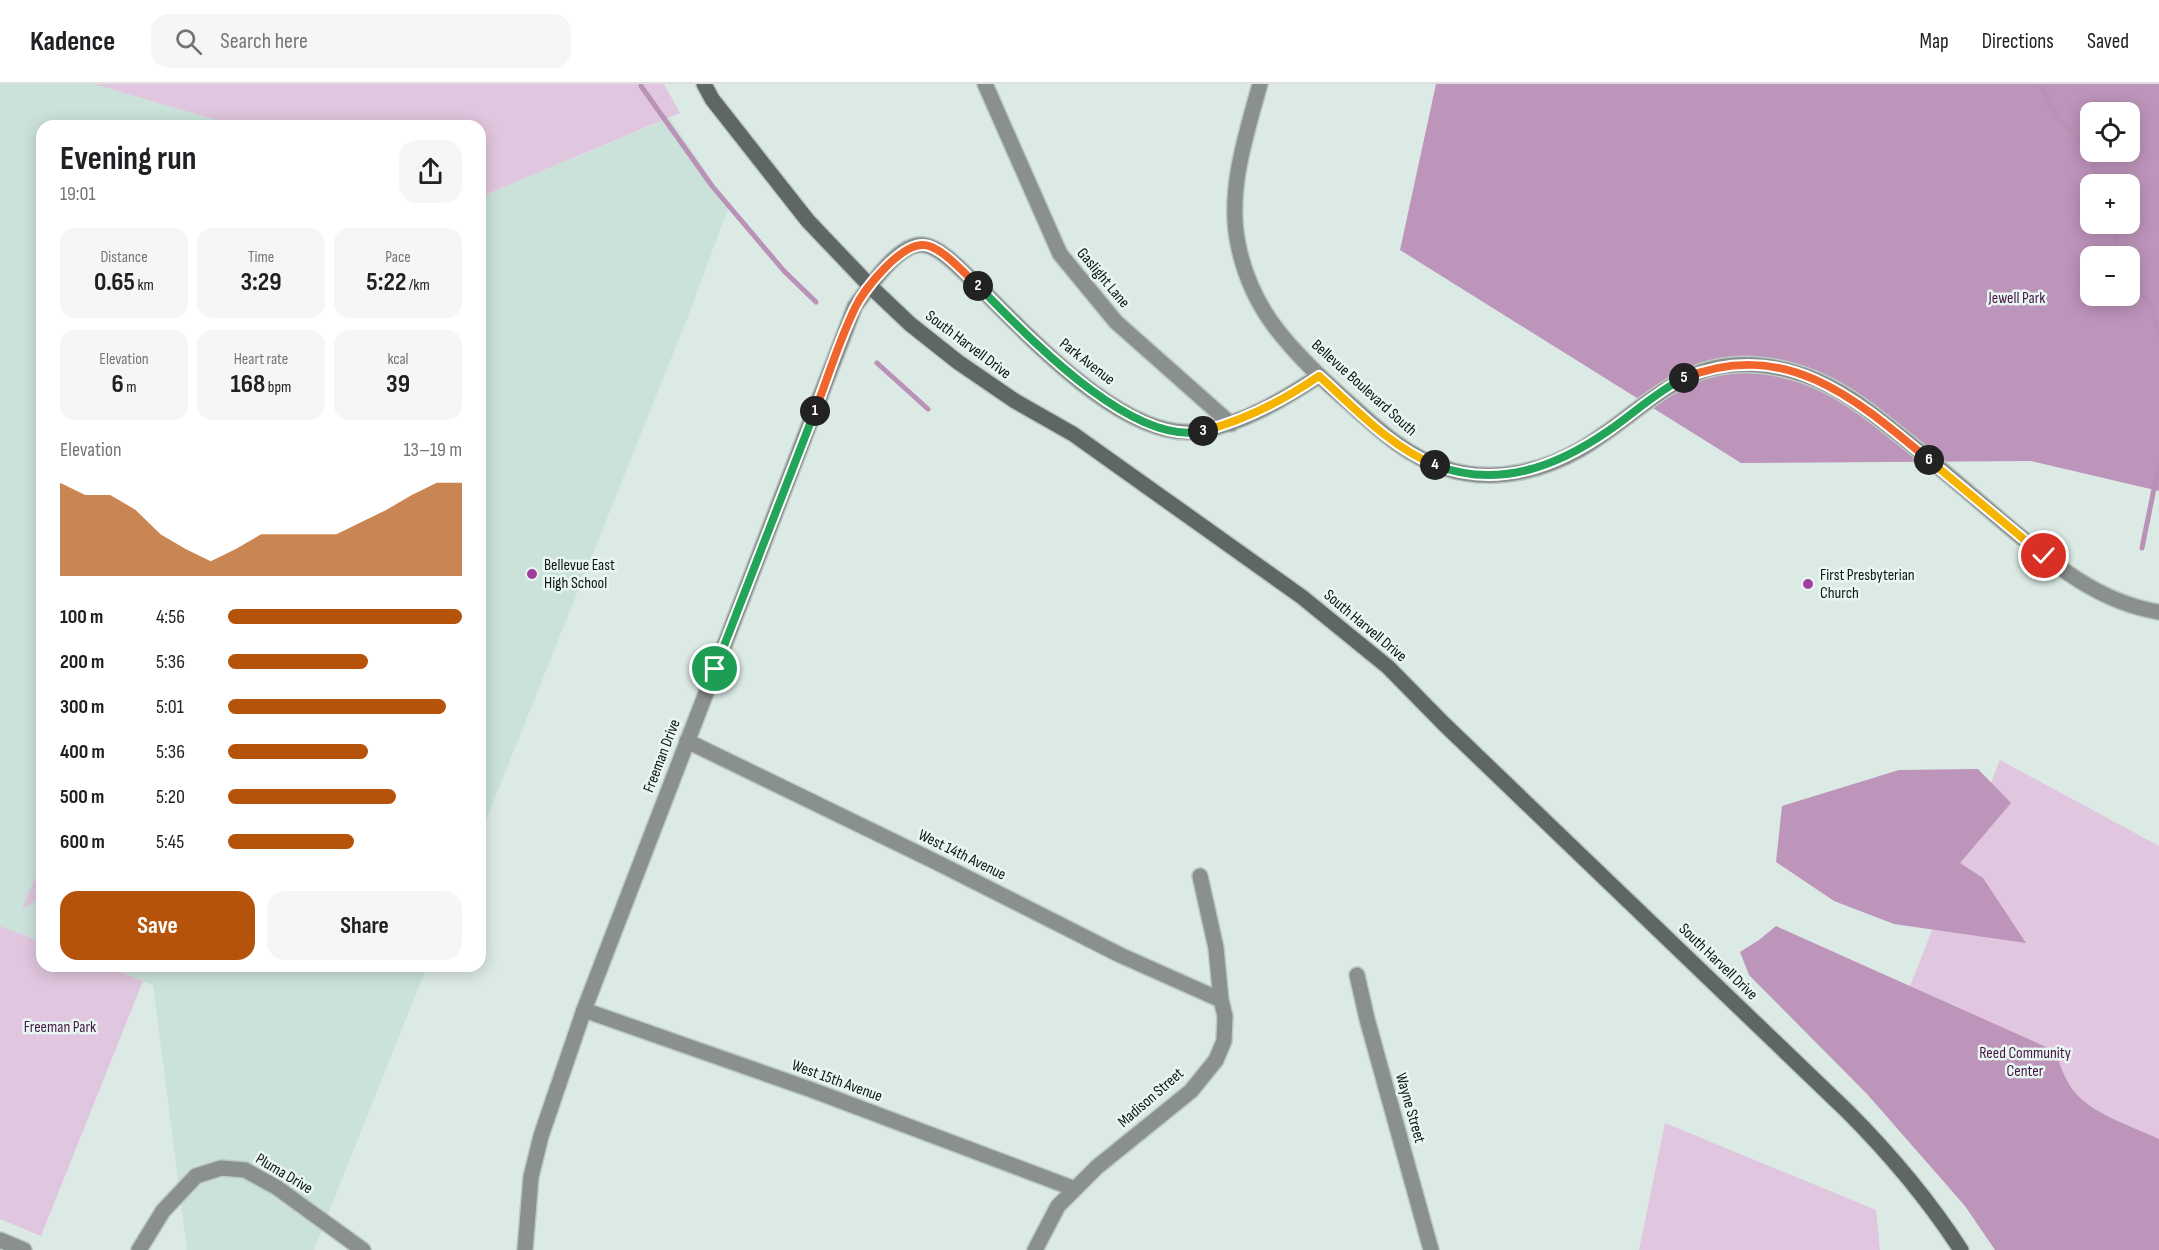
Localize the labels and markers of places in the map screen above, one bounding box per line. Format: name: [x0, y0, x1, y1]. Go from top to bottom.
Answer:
pin: 2: [963, 271, 993, 301]
pin: 5: [1669, 363, 1699, 393]
pin: 1: [800, 396, 830, 426]
pin: 3: [1188, 416, 1218, 446]
pin: 6: [1914, 445, 1944, 475]
pin: 4: [1420, 450, 1450, 480]
pin: [2018, 530, 2069, 581]
place label: Bellevue East High School: [544, 556, 615, 593]
place label: First Presbyterian Church: [1820, 566, 1915, 603]
marker: Bellevue East High School: [525, 567, 539, 581]
marker: First Presbyterian Church: [1801, 577, 1815, 591]
pin: [689, 643, 740, 694]

